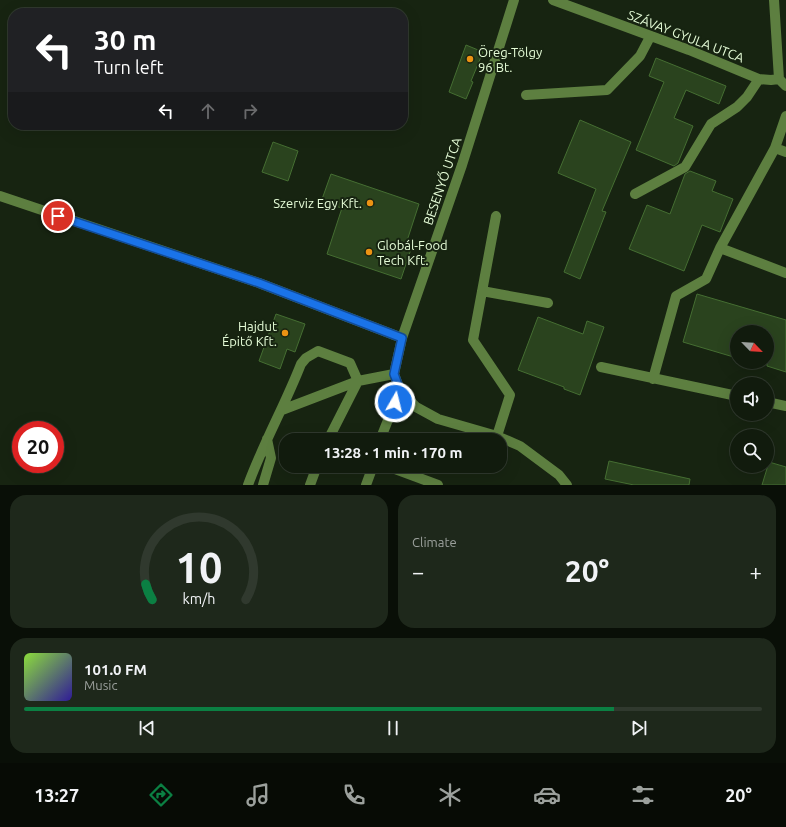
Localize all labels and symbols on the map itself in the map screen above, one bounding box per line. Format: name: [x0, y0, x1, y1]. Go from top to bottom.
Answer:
street label: SZÁVAY GYULA UTCA: [626, 6, 747, 65]
place label: Öreg-Tölgy 96 Bt.: [478, 44, 542, 74]
marker: Öreg-Tölgy 96 Bt.: [465, 54, 475, 64]
street label: BESENYŐ UTCA: [420, 135, 464, 227]
place label: Szerviz Egy Kft.: [273, 196, 362, 210]
marker: Szerviz Egy Kft.: [365, 198, 375, 208]
pin: [41, 199, 75, 233]
place label: Globál-Food Tech Kft.: [377, 238, 448, 267]
marker: Globál-Food Tech Kft.: [364, 247, 374, 257]
place label: Hajdut Épitő Kft.: [222, 319, 277, 348]
north arrow: [730, 325, 774, 369]
marker: Hajdut Épitő Kft.: [280, 328, 290, 338]
position arrow: [374, 381, 416, 423]
speed limit sign: 20: [12, 421, 64, 473]

